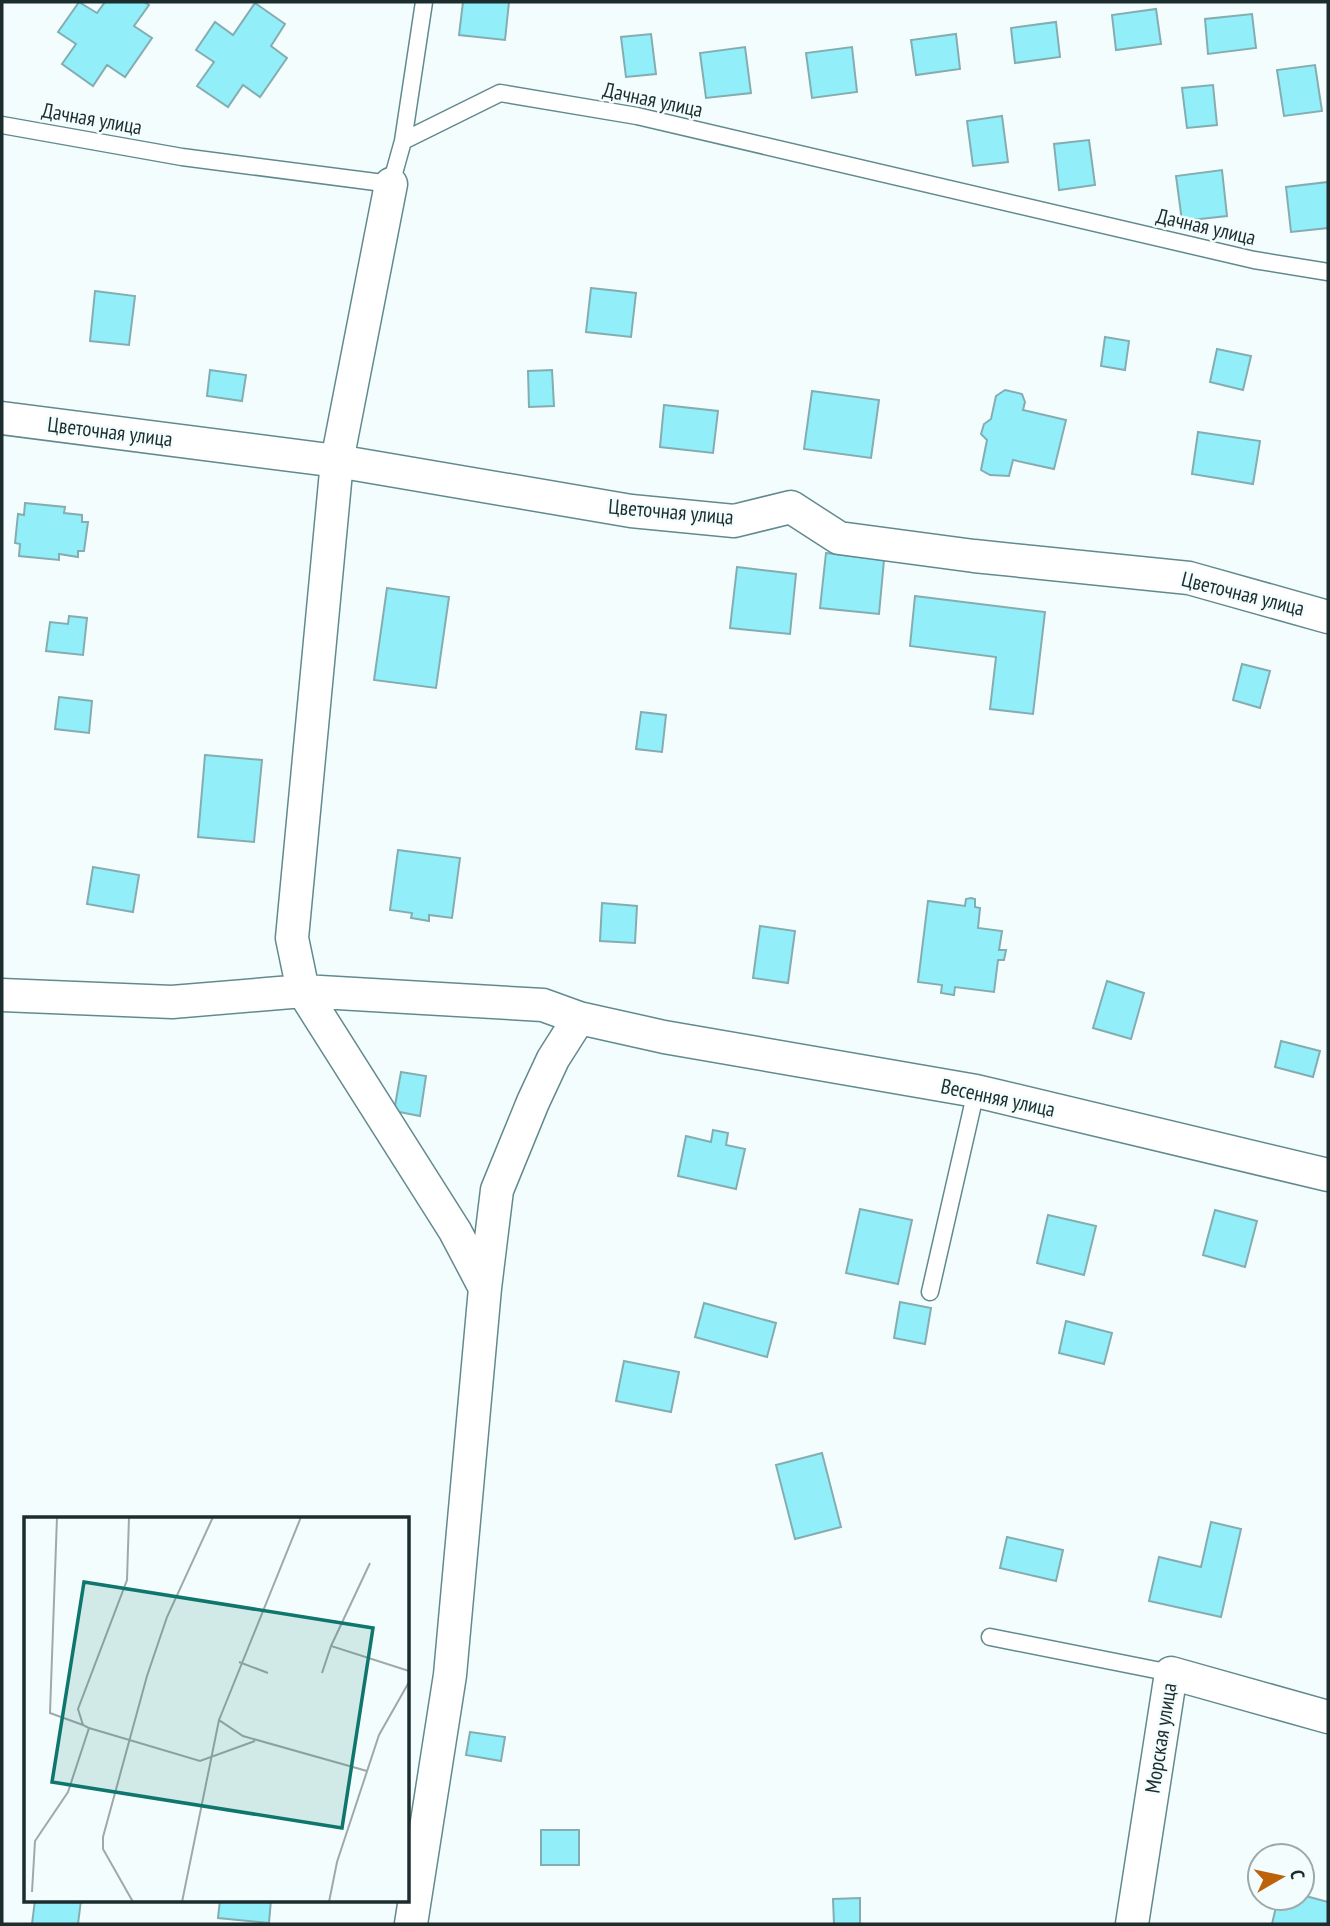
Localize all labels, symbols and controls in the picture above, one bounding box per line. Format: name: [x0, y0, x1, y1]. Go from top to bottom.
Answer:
street label: Дачная улица: [601, 76, 705, 123]
street label: Дачная улица: [40, 96, 144, 141]
street label: Дачная улица: [1154, 202, 1258, 251]
street label: Цветочная улица: [46, 410, 174, 453]
street label: Цветочная улица: [607, 493, 735, 530]
street label: Цветочная улица: [1179, 565, 1307, 622]
street label: Весенняя улица: [939, 1072, 1058, 1123]
inset map: [24, 1517, 410, 1902]
street label: Морская улица: [1138, 1681, 1183, 1795]
north arrow: [1246, 1842, 1316, 1912]
text: С: [1285, 1868, 1310, 1881]

